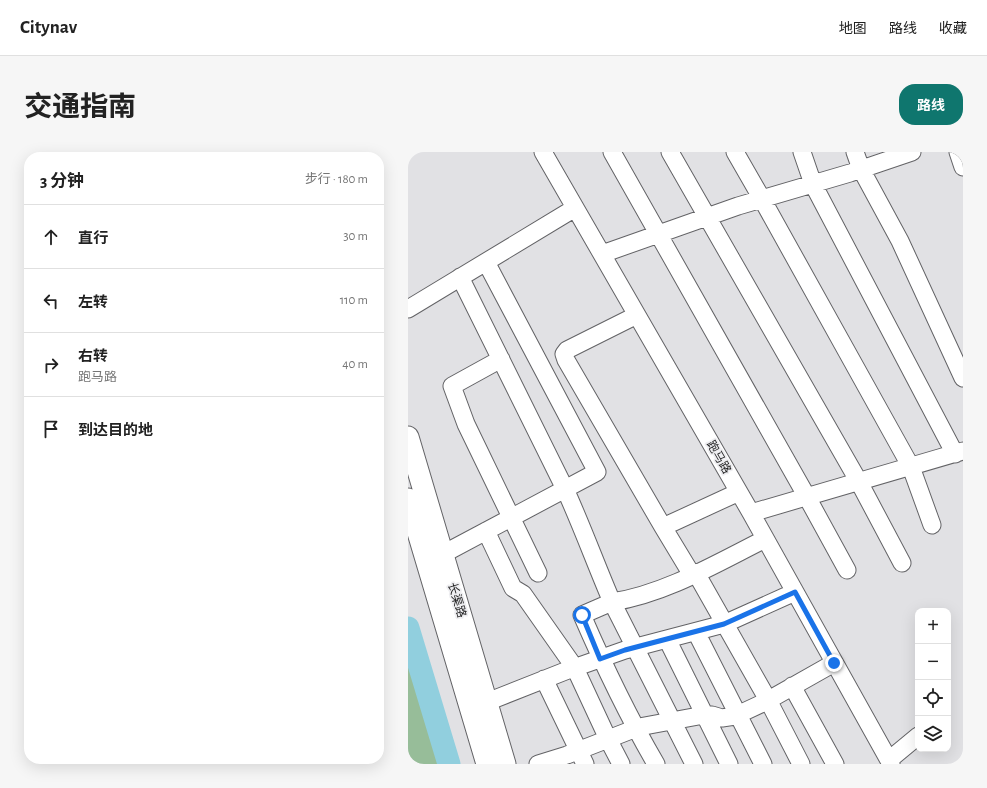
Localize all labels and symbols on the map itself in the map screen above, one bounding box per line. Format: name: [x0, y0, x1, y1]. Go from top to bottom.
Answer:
street label: 跑马路: [705, 438, 734, 476]
street label: 长渠路: [446, 581, 469, 619]
route start: [573, 606, 591, 624]
route end: [825, 654, 843, 672]

